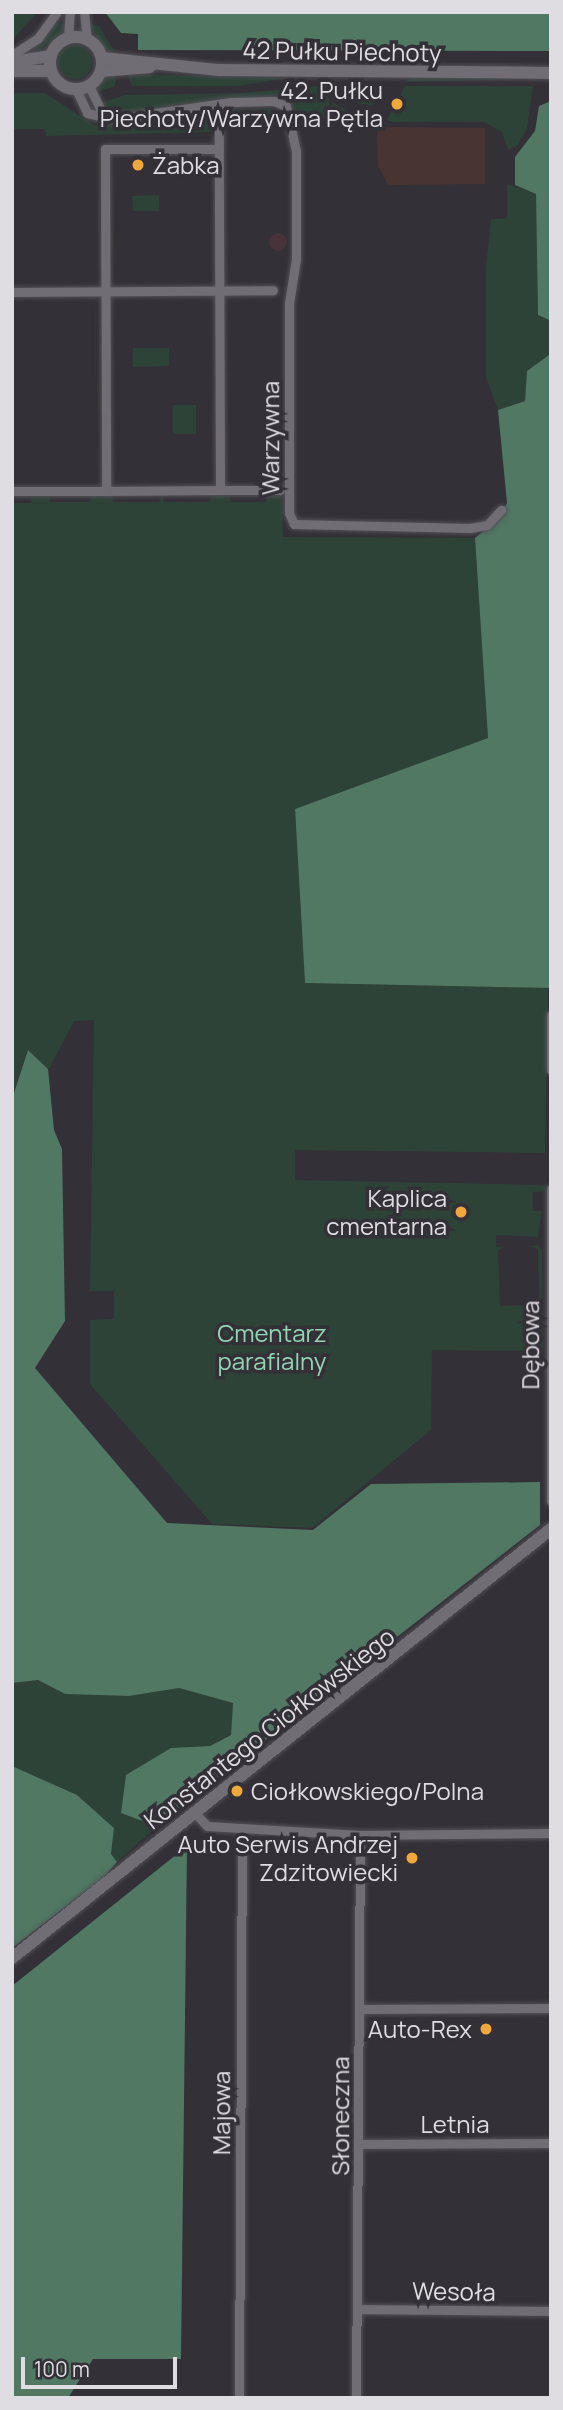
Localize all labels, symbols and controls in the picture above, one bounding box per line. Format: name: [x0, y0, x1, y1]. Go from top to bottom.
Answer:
street label: 42 Pułku Piechoty: [242, 35, 442, 67]
place label: 42. Pułku Piechoty/Warzywna Pętla: [100, 76, 383, 132]
marker: 42. Pułku Piechoty/Warzywna Pętla: [389, 96, 405, 112]
place label: Żabka: [152, 151, 220, 179]
marker: Żabka: [130, 157, 146, 173]
street label: Warzywna: [256, 381, 284, 495]
place label: Kaplica cmentarna: [326, 1184, 447, 1240]
marker: Kaplica cmentarna: [453, 1204, 469, 1220]
street label: Dębowa: [516, 1300, 544, 1390]
park label: Cmentarz parafialny: [217, 1319, 327, 1375]
street label: Konstantego Ciołkowskiego: [138, 1621, 400, 1835]
place label: Ciołkowskiego/Polna: [251, 1777, 484, 1805]
marker: Ciołkowskiego/Polna: [229, 1783, 245, 1799]
place label: Auto Serwis Andrzej Zdzitowiecki: [177, 1830, 398, 1886]
marker: Auto Serwis Andrzej Zdzitowiecki: [404, 1850, 420, 1866]
place label: Auto-Rex: [368, 2015, 472, 2043]
marker: Auto-Rex: [478, 2021, 494, 2037]
street label: Słoneczna: [326, 2056, 354, 2176]
street label: Majowa: [207, 2071, 235, 2155]
street label: Letnia: [420, 2110, 490, 2138]
street label: Wesoła: [412, 2276, 496, 2306]
scale bar: [24, 2344, 180, 2388]
text: 100 m: [34, 2355, 90, 2383]

